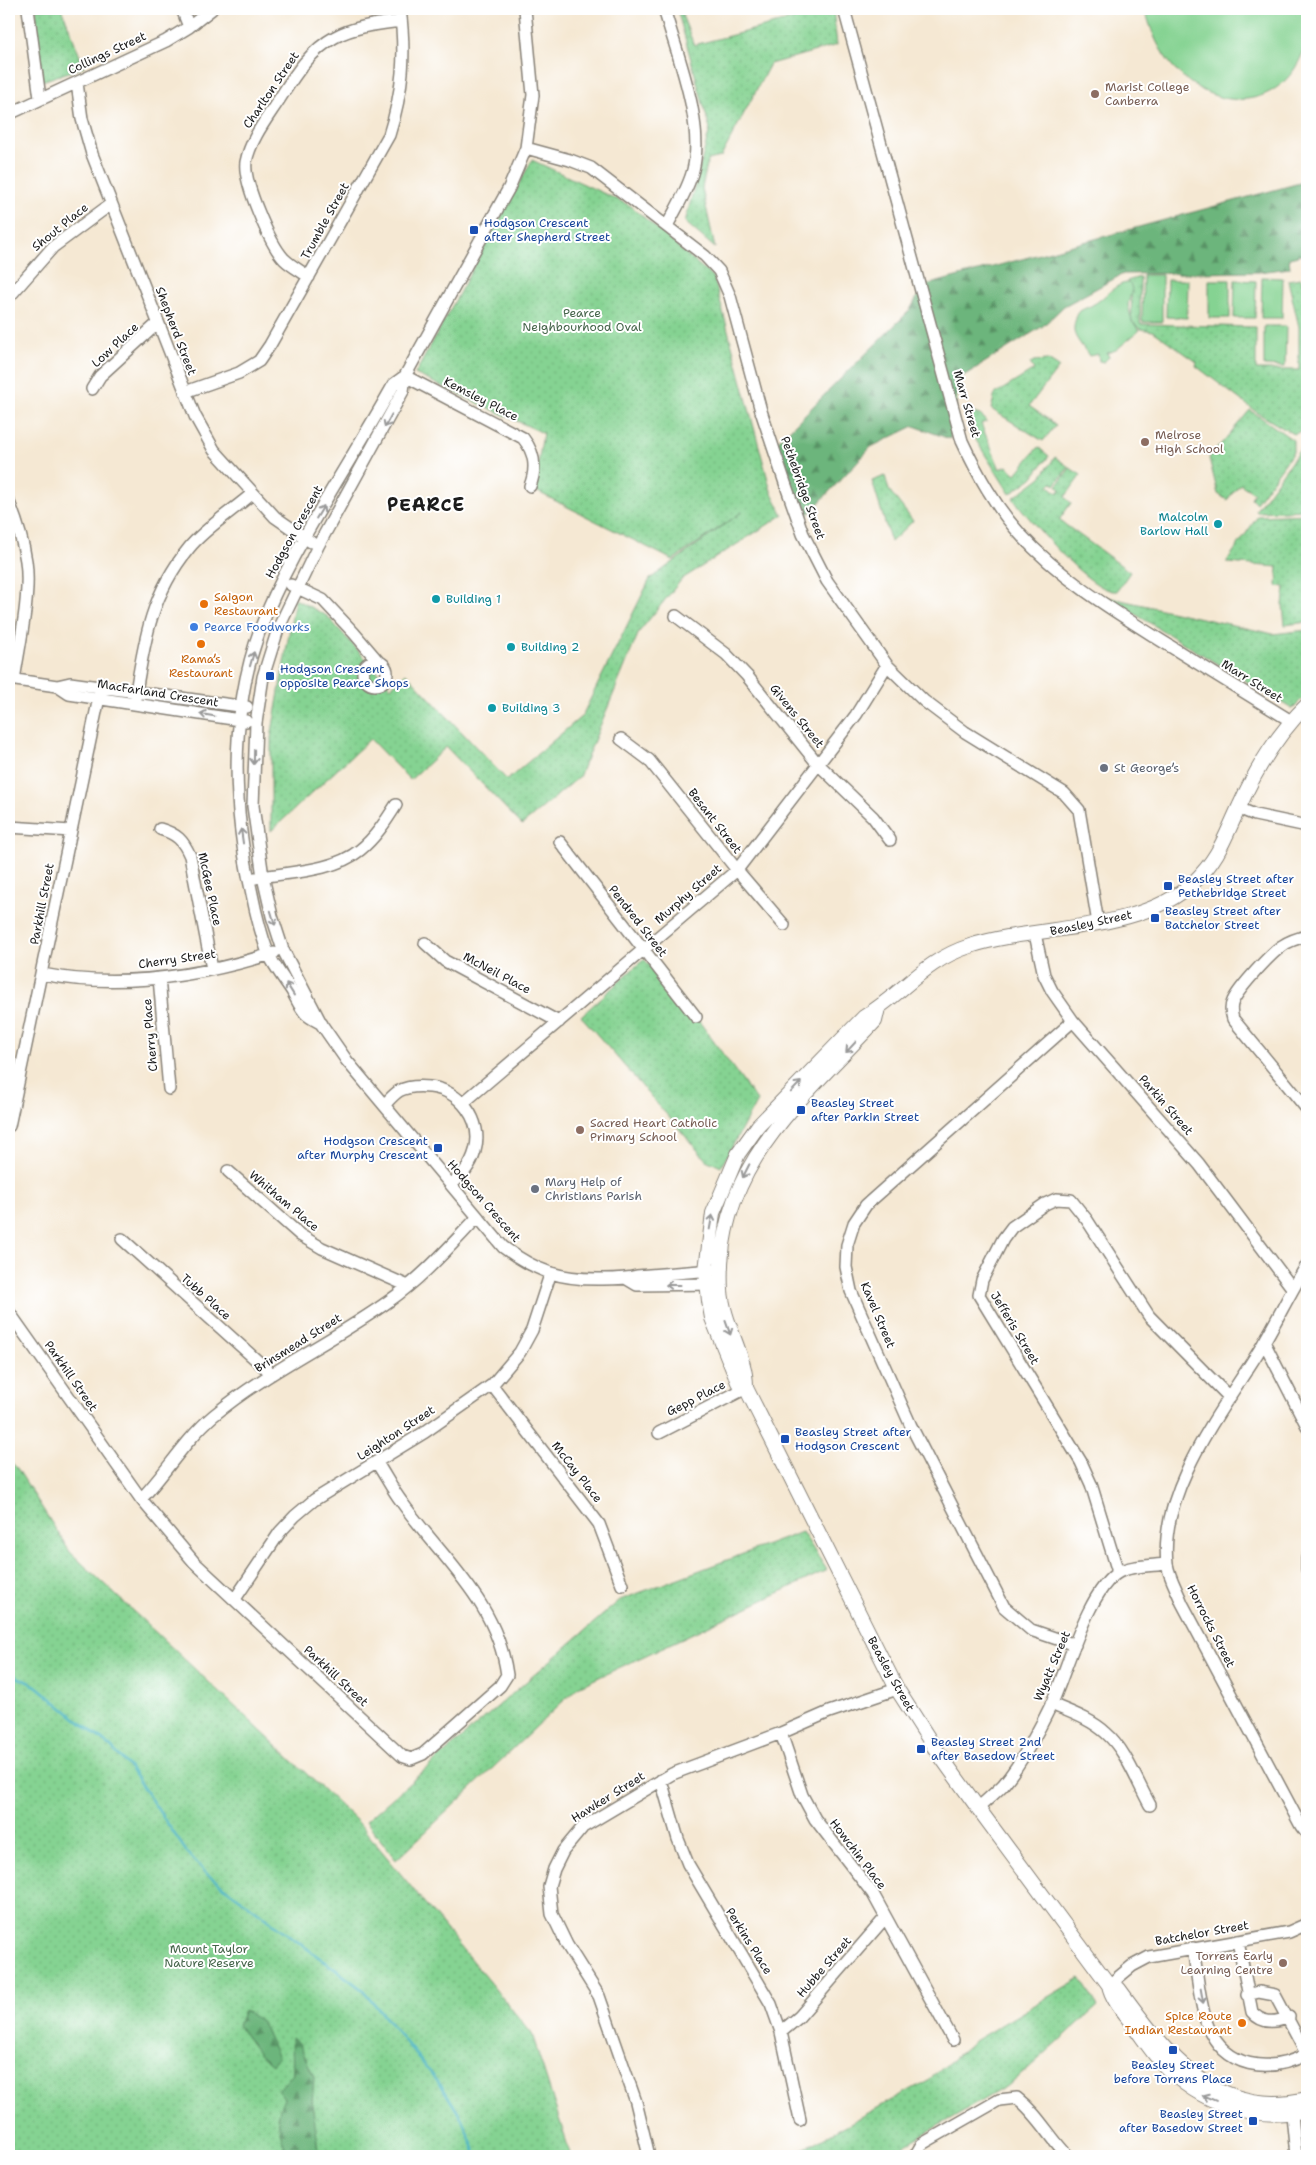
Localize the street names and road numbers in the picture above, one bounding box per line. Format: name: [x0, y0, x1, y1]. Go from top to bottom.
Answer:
street label: Collings Street: [65, 28, 149, 78]
street label: Charlton Street: [239, 48, 303, 132]
street label: Trumble Street: [297, 180, 353, 262]
street label: Shout Place: [29, 199, 92, 255]
street label: Shepherd Street: [152, 285, 200, 377]
street label: Low Place: [88, 319, 142, 371]
street label: Marr Street: [950, 369, 984, 439]
street label: Kemsley Place: [441, 373, 521, 425]
street label: Pethebridge Street: [777, 434, 829, 542]
street label: Hodgson Crescent: [262, 482, 326, 582]
street label: Marr Street: [1218, 656, 1286, 706]
street label: MacFarland Crescent: [96, 676, 220, 710]
street label: Givens Street: [766, 681, 828, 751]
street label: Besant Street: [684, 785, 746, 857]
street label: McGee Place: [194, 851, 226, 927]
street label: Murphy Street: [651, 860, 725, 928]
street label: Parkhill Street: [26, 862, 58, 946]
street label: Pendred Street: [605, 882, 671, 960]
street label: Beasley Street: [1049, 907, 1133, 939]
street label: Cherry Street: [137, 946, 217, 972]
street label: McNeil Place: [460, 948, 534, 998]
street label: Cherry Place: [139, 998, 161, 1072]
street label: Parkin Street: [1135, 1071, 1197, 1139]
street label: Hodgson Crescent: [444, 1156, 524, 1246]
street label: Whitham Place: [246, 1167, 323, 1235]
street label: Tubb Place: [178, 1270, 234, 1324]
street label: Kavel Street: [857, 1279, 899, 1351]
street label: Jefferis Street: [987, 1289, 1043, 1367]
street label: Brinsmead Street: [251, 1310, 345, 1376]
street label: Parkhill Street: [41, 1338, 101, 1414]
street label: Gepp Place: [664, 1376, 728, 1420]
street label: Leighton Street: [354, 1402, 438, 1464]
street label: McCay Place: [548, 1438, 606, 1506]
street label: Horrocks Street: [1183, 1582, 1239, 1670]
street label: Wyatt Street: [1030, 1628, 1074, 1704]
street label: Beasley Street: [864, 1634, 918, 1714]
street label: Parkhill Street: [300, 1642, 372, 1710]
street label: Hawker Street: [568, 1768, 648, 1826]
street label: Howchin Place: [826, 1815, 890, 1893]
street label: Perkins Place: [722, 1905, 776, 1978]
street label: Batchelor Street: [1154, 1917, 1250, 1949]
street label: Hubbe Street: [793, 1933, 855, 2001]

